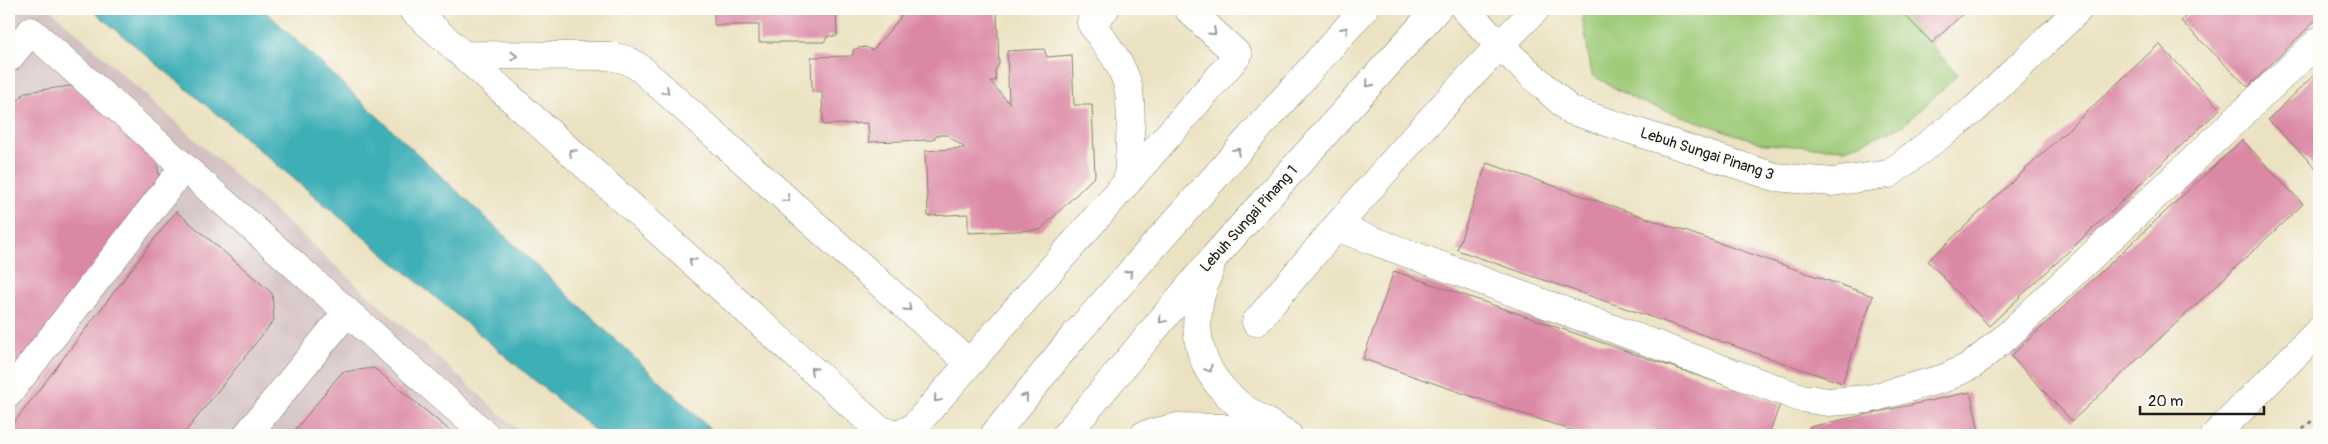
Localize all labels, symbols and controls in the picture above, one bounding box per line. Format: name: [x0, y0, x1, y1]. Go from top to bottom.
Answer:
one-way arrow: [1207, 26, 1216, 35]
one-way arrow: [1339, 26, 1348, 35]
one-way arrow: [511, 51, 519, 61]
one-way arrow: [1366, 79, 1375, 88]
one-way arrow: [660, 85, 669, 94]
street label: Lebuh Sungai Pinang 3: [1638, 123, 1776, 185]
one-way arrow: [568, 148, 577, 157]
one-way arrow: [1231, 148, 1240, 157]
street label: Lebuh Sungai Pinang 1: [1196, 162, 1302, 276]
one-way arrow: [781, 193, 790, 202]
one-way arrow: [689, 258, 698, 267]
one-way arrow: [1123, 269, 1132, 278]
one-way arrow: [902, 302, 911, 311]
one-way arrow: [1158, 315, 1167, 324]
one-way arrow: [1203, 364, 1213, 373]
one-way arrow: [809, 367, 818, 376]
scale bar: [2140, 384, 2264, 416]
text: 20 m: [2148, 392, 2183, 411]
one-way arrow: [933, 394, 942, 403]
one-way arrow: [1019, 394, 1027, 403]

